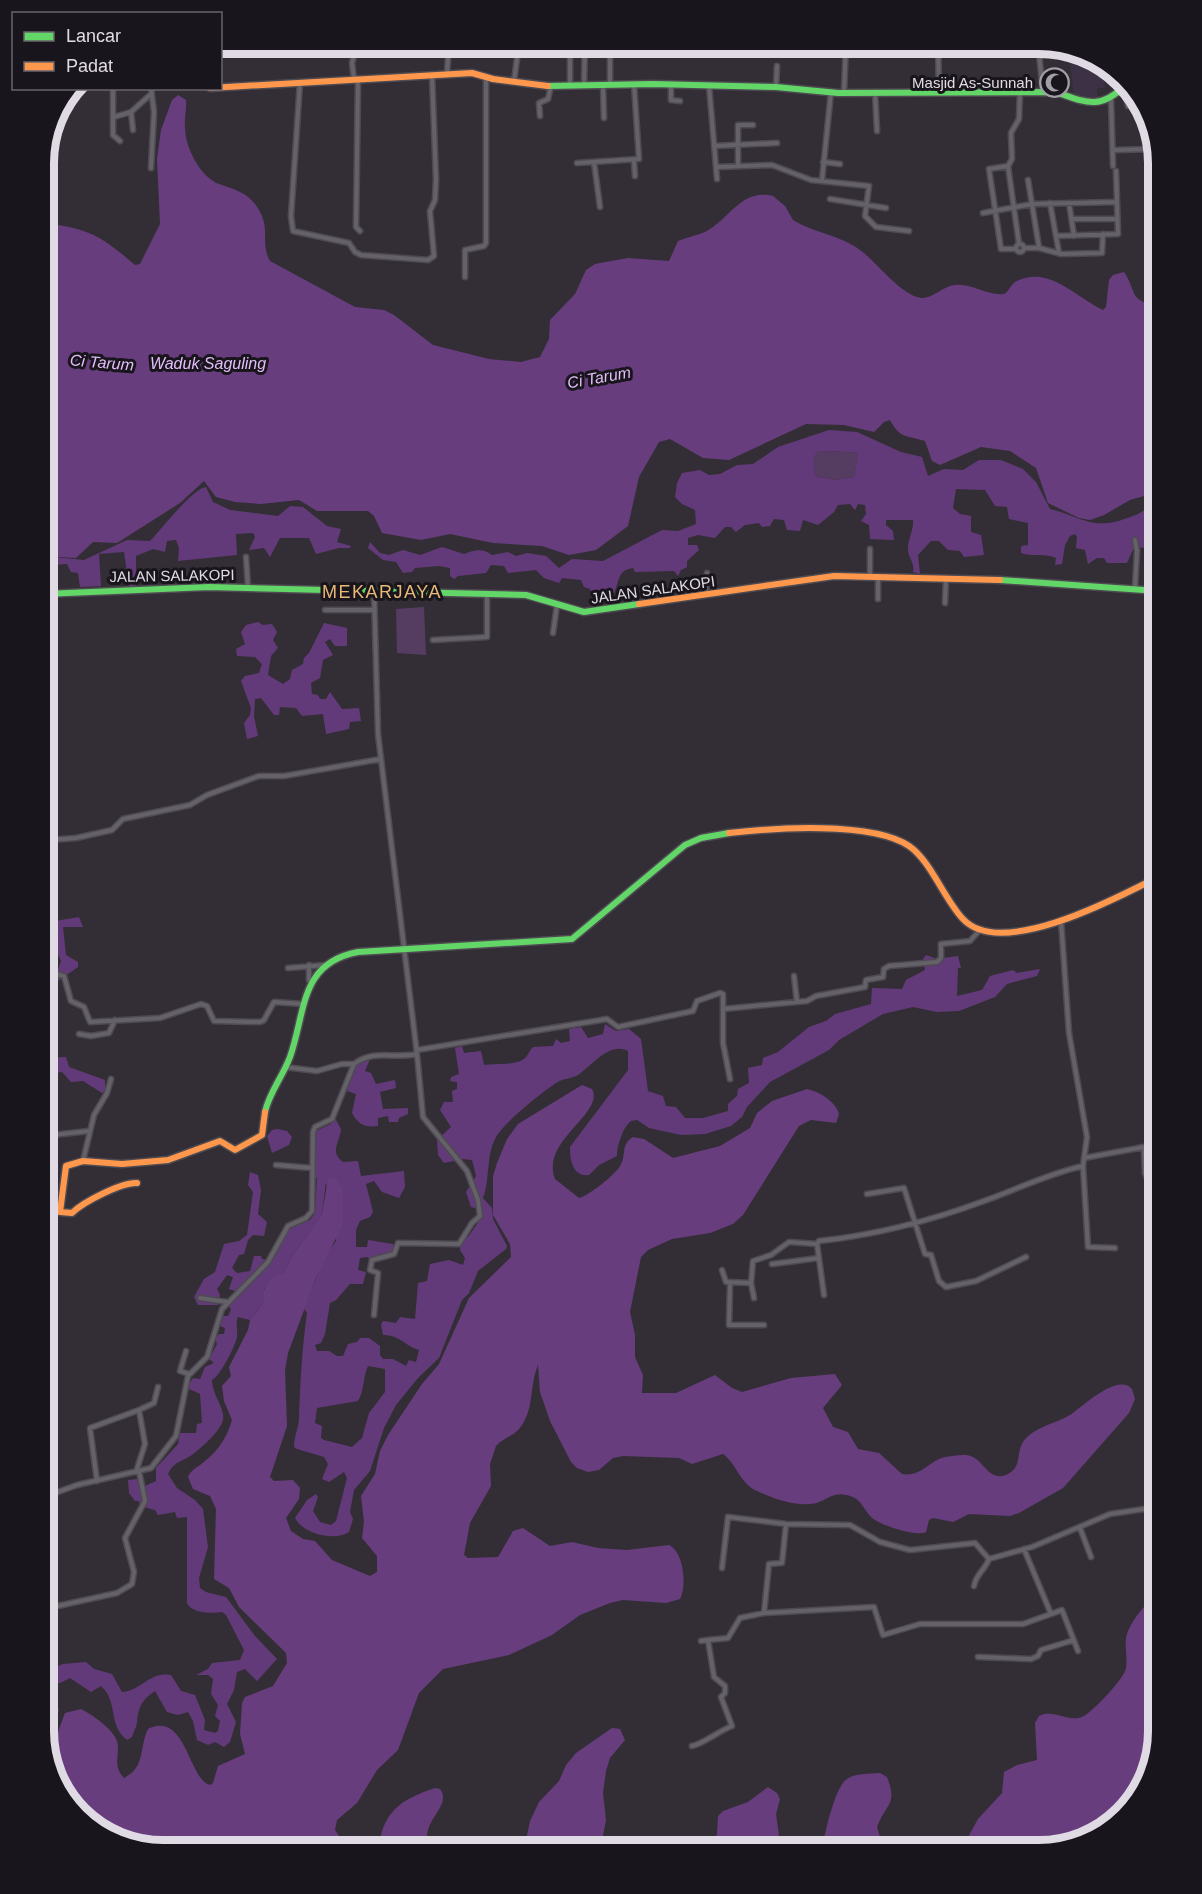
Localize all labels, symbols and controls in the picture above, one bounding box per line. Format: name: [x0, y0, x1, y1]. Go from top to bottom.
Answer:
legend: [12, 12, 222, 90]
text: Lancar: [66, 26, 121, 46]
text: Padat: [66, 56, 113, 76]
mosque icon: Masjid As-Sunnah: [1038, 67, 1070, 99]
place label: Masjid As-Sunnah: [912, 74, 1033, 91]
water label: Ci Tarum: [69, 351, 135, 374]
water label: Waduk Saguling: [150, 355, 266, 372]
water label: Ci Tarum: [566, 364, 632, 391]
street label: JALAN SALAKOPI: [109, 566, 235, 585]
street label: JALAN SALAKOPI: [590, 572, 716, 607]
district label: MEKARJAYA: [322, 582, 442, 602]

